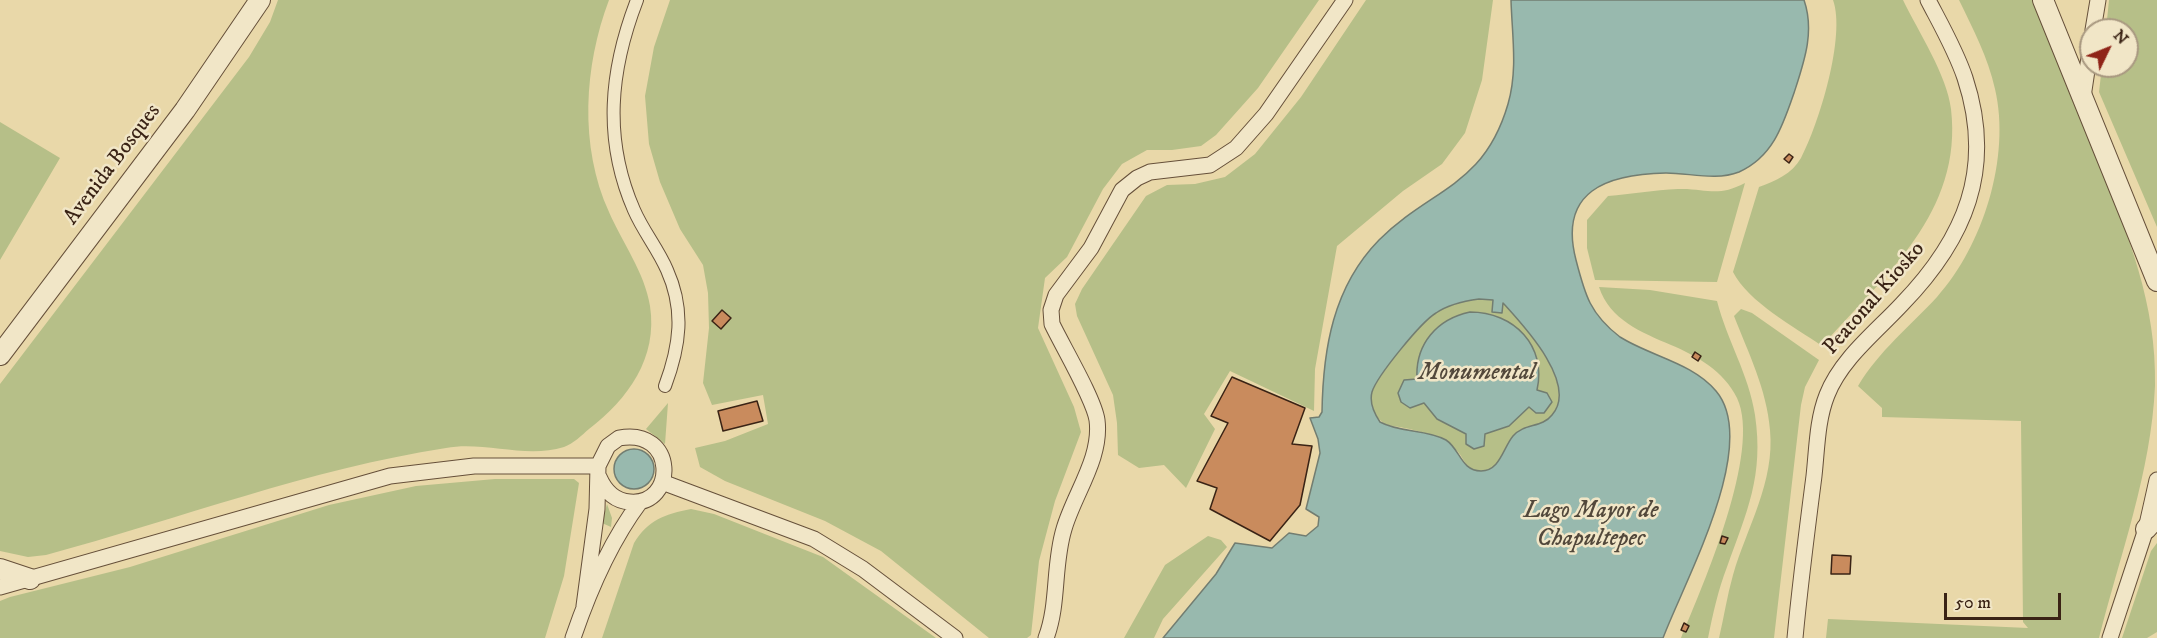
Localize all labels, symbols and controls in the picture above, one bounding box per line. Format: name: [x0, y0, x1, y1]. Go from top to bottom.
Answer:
north arrow: [2079, 18, 2139, 78]
text: N: [2109, 25, 2132, 49]
street label: Avenida Bosques: [59, 99, 167, 231]
street label: Peatonal Kiosko: [1819, 237, 1931, 361]
water label: Monumental: [1418, 360, 1536, 388]
water label: Lago Mayor de Chapultepec: [1524, 498, 1658, 554]
scale bar: [1947, 581, 2064, 619]
text: 50 m: [1955, 592, 1991, 614]

